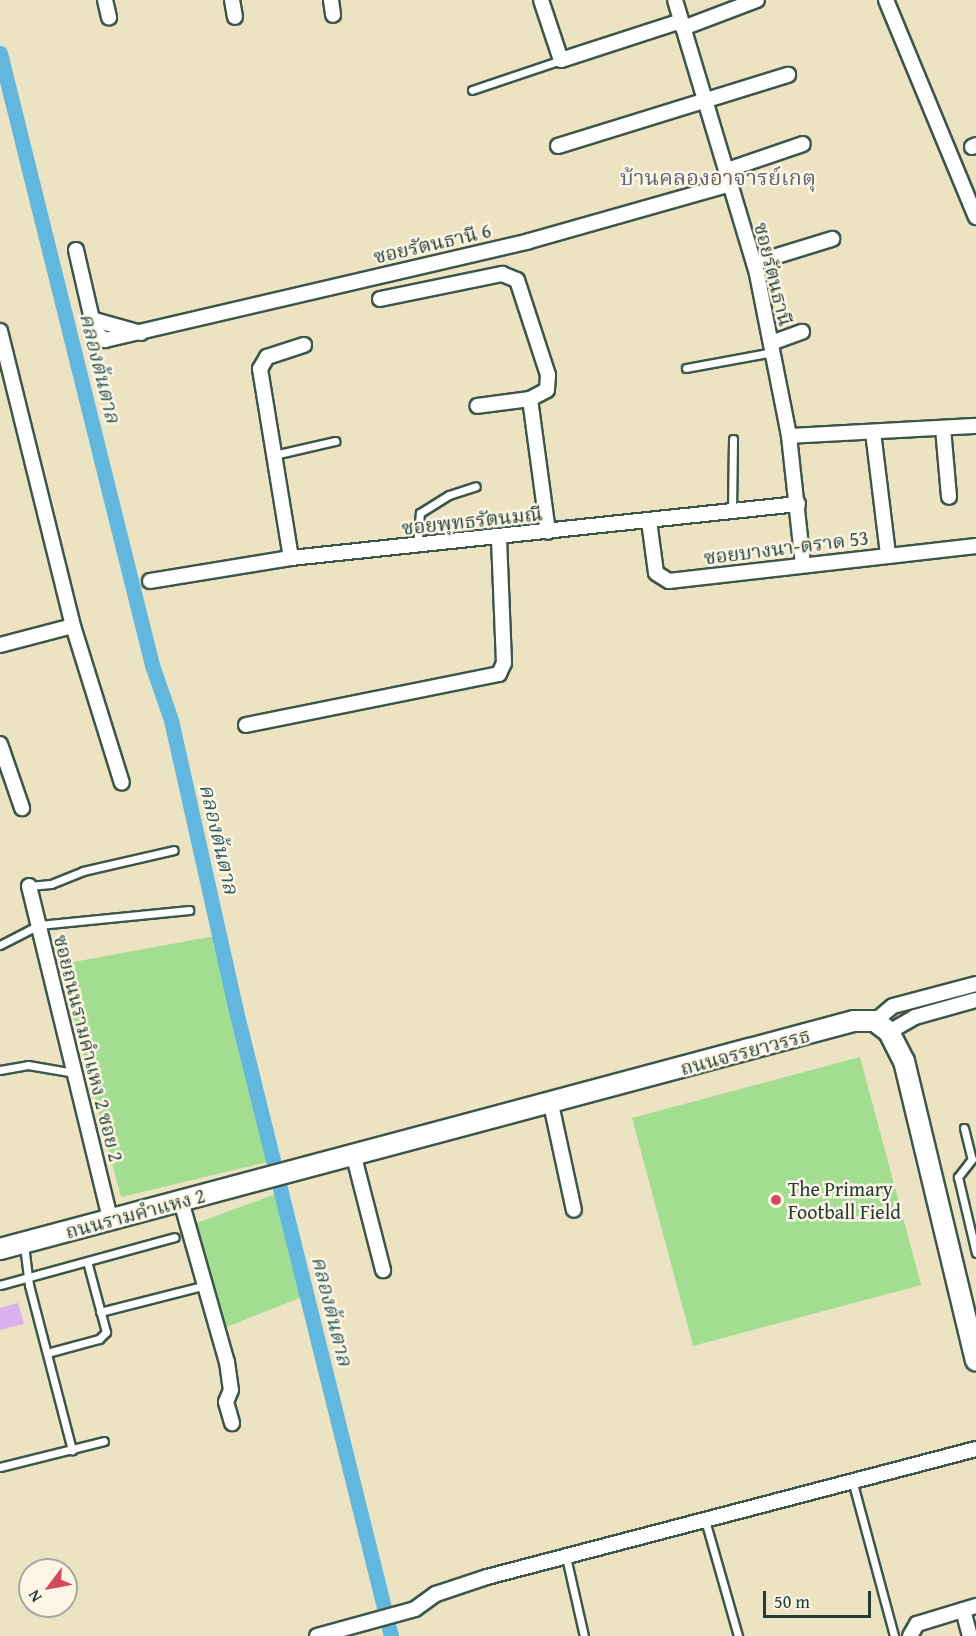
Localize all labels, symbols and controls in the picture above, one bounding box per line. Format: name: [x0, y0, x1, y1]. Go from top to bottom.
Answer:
district label: บ้านคลองอาจารย์เกตุ: [620, 165, 816, 191]
street label: ซอยรัตนธานี 6: [371, 218, 493, 268]
street label: ซอยรัตนธานี: [750, 220, 798, 328]
water label: คลองต้นตาล: [74, 310, 126, 426]
street label: ซอยพุทธรัตนมณี: [400, 501, 544, 539]
street label: ซอยบางนา-ตราด 53: [702, 525, 870, 569]
water label: คลองต้นตาล: [194, 781, 244, 897]
street label: ซอยถนนรามคำแหง 2 ซอย 2: [49, 932, 129, 1164]
street label: ถนนจรรยาวรรธ: [677, 1022, 813, 1080]
place label: The Primary Football Field: [788, 1176, 901, 1223]
street label: ถนนรามคำแหง 2: [63, 1183, 207, 1243]
marker: The Primary Football Field: [769, 1193, 783, 1207]
water label: คลองต้นตาล: [306, 1253, 358, 1369]
north arrow: [18, 1558, 78, 1618]
scale bar: [766, 1579, 874, 1617]
text: N: [21, 1586, 47, 1607]
text: 50 m: [774, 1588, 810, 1615]

